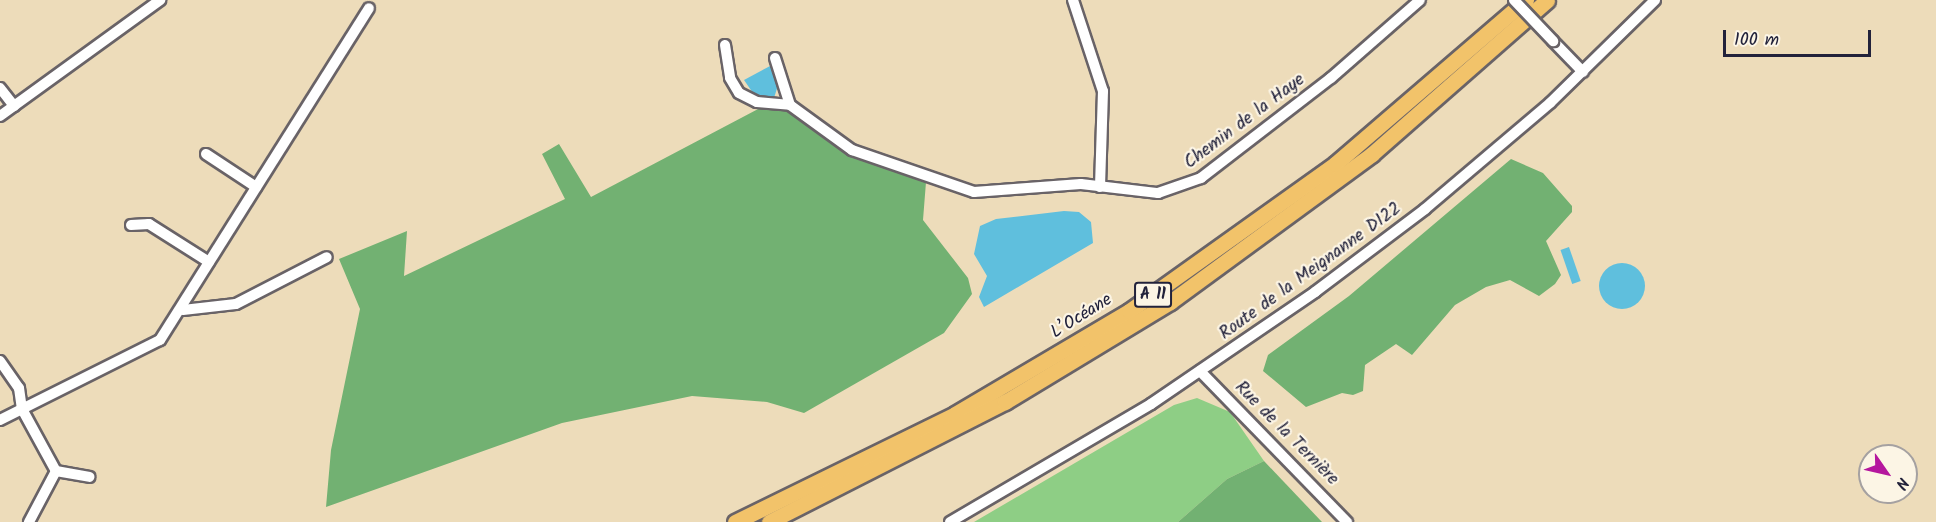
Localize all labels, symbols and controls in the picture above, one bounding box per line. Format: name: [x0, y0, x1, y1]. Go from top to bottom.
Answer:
scale bar: [1726, 18, 1874, 56]
text: 100 m: [1734, 26, 1779, 55]
street label: Chemin de la Haye: [1180, 70, 1310, 174]
street label: Route de la Meignanne D122: [1216, 199, 1406, 345]
road number: A 11: [1134, 282, 1172, 308]
street label: L’Océane: [1047, 290, 1117, 344]
street label: Rue de la Ternière: [1229, 377, 1343, 491]
north arrow: [1858, 444, 1918, 504]
text: N: [1888, 472, 1915, 494]

